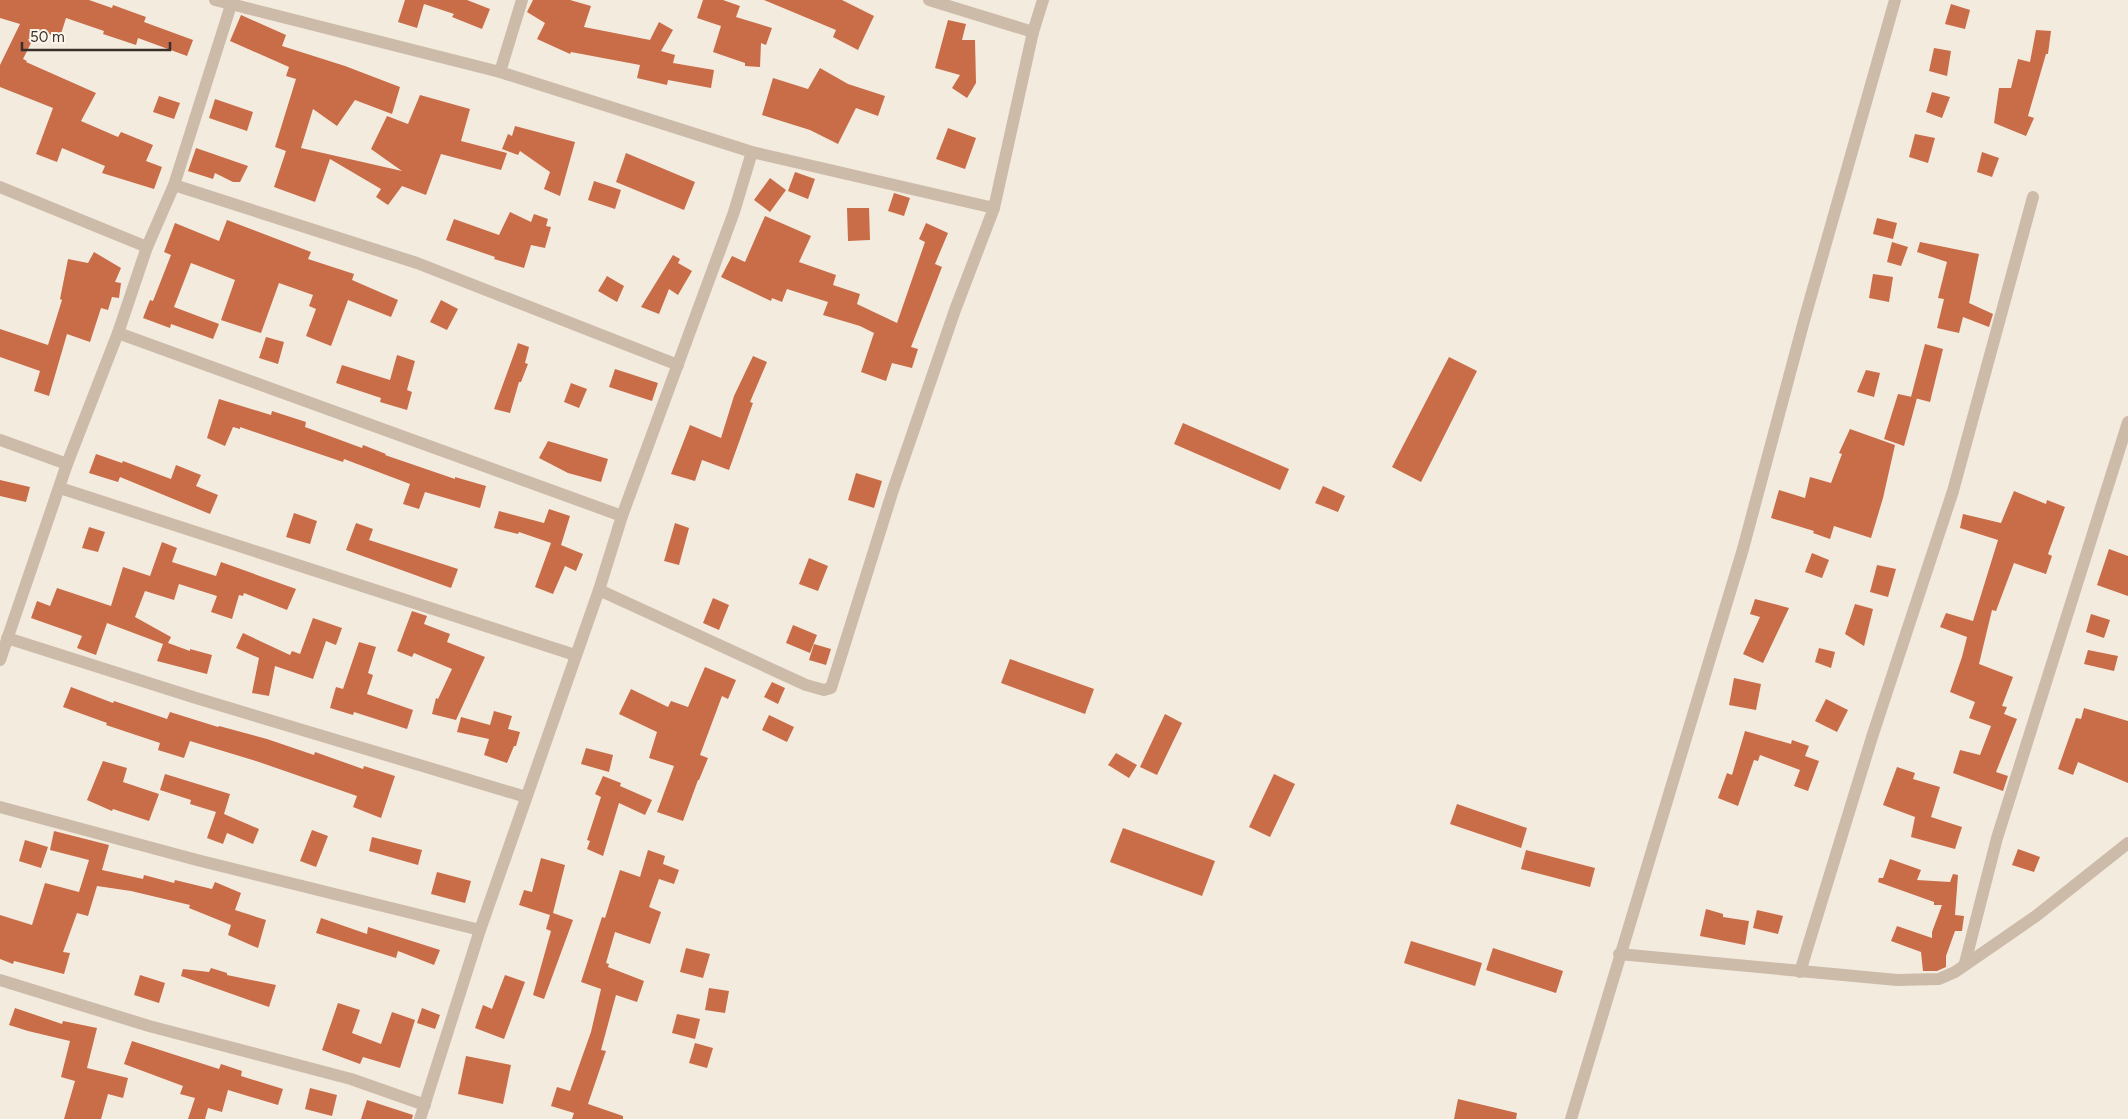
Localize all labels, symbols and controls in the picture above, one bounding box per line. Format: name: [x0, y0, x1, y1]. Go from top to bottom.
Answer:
scale bar: [22, 20, 170, 52]
text: 50 m: [30, 28, 65, 46]

